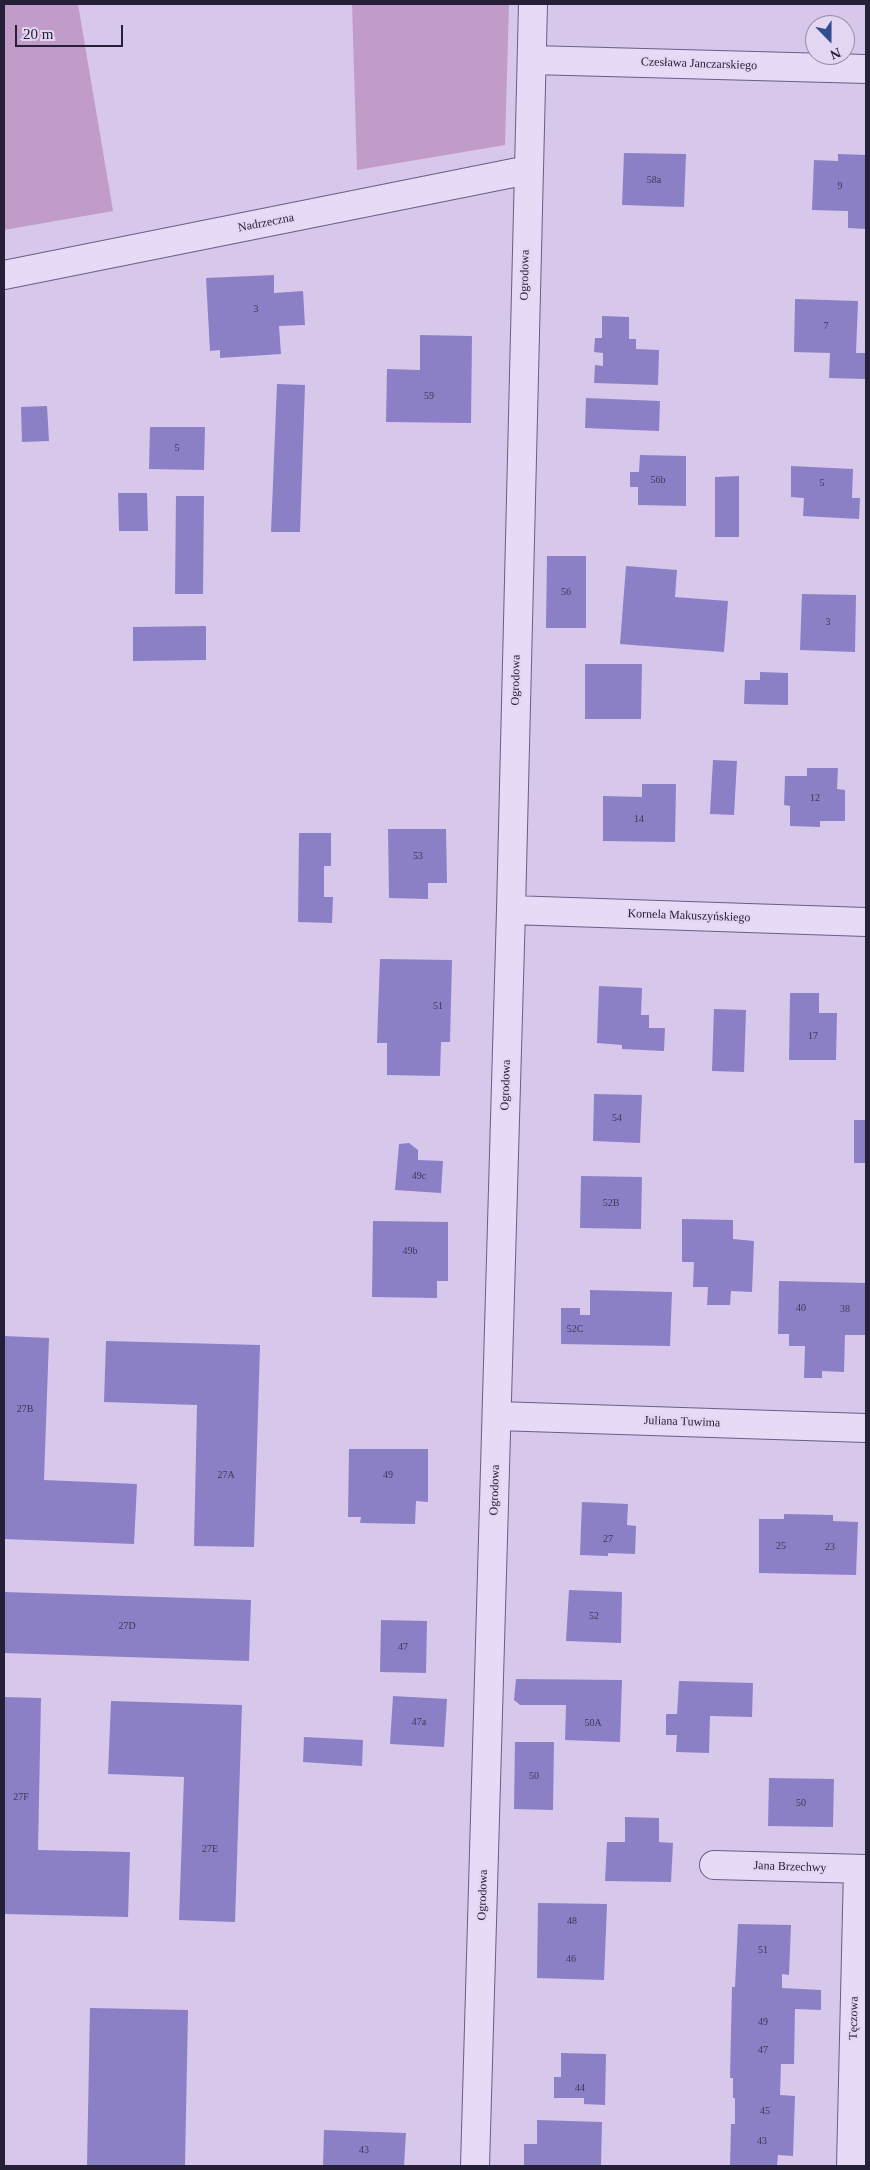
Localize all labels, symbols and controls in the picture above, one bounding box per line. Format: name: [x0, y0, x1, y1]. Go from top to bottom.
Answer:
scale bar: [18, 15, 125, 47]
north arrow: [805, 15, 855, 65]
text: 20 m: [23, 26, 53, 42]
text: N: [828, 45, 843, 62]
street label: Czesława Janczarskiego: [641, 55, 757, 73]
house number: 58a: [647, 174, 661, 186]
house number: 9: [838, 180, 842, 192]
street label: Nadrzeczna: [237, 211, 295, 235]
street label: Ogrodowa: [517, 250, 533, 300]
house number: 3: [254, 303, 258, 315]
house number: 7: [824, 320, 828, 332]
house number: 59: [424, 390, 434, 402]
house number: 5: [174, 442, 180, 454]
house number: 56b: [650, 474, 666, 486]
house number: 5: [820, 477, 824, 489]
house number: 56: [561, 586, 571, 598]
house number: 3: [826, 616, 830, 628]
street label: Ogrodowa: [508, 655, 524, 705]
house number: 12: [810, 792, 820, 804]
house number: 14: [634, 813, 644, 825]
house number: 53: [413, 850, 423, 862]
street label: Kornela Makuszyńskiego: [627, 907, 751, 925]
house number: 51: [433, 1000, 443, 1012]
house number: 17: [808, 1030, 818, 1042]
street label: Ogrodowa: [498, 1059, 514, 1111]
house number: 54: [612, 1112, 622, 1124]
house number: 49c: [412, 1170, 426, 1182]
house number: 52B: [603, 1197, 619, 1209]
house number: 49b: [402, 1245, 418, 1257]
house number: 40: [796, 1302, 806, 1314]
house number: 38: [840, 1303, 850, 1315]
house number: 52C: [567, 1323, 583, 1335]
house number: 27B: [17, 1403, 33, 1415]
street label: Juliana Tuwima: [643, 1413, 721, 1431]
street label: Ogrodowa: [487, 1464, 503, 1516]
house number: 27A: [217, 1469, 235, 1481]
house number: 49: [383, 1469, 393, 1481]
house number: 27: [603, 1533, 613, 1545]
house number: 25: [776, 1540, 786, 1552]
house number: 23: [825, 1541, 835, 1553]
house number: 52: [589, 1610, 599, 1622]
house number: 27D: [118, 1620, 136, 1632]
house number: 47: [398, 1641, 408, 1653]
house number: 47a: [412, 1716, 426, 1728]
house number: 50A: [584, 1717, 602, 1729]
house number: 50: [529, 1770, 539, 1782]
house number: 27F: [13, 1791, 29, 1803]
house number: 50: [796, 1797, 806, 1809]
house number: 27E: [202, 1843, 218, 1855]
street label: Jana Brzechwy: [753, 1859, 827, 1875]
street label: Ogrodowa: [475, 1869, 491, 1921]
house number: 48: [567, 1915, 577, 1927]
house number: 51: [758, 1944, 768, 1956]
house number: 46: [566, 1953, 576, 1965]
street label: Tęczowa: [846, 1996, 862, 2040]
house number: 49: [758, 2016, 768, 2028]
house number: 47: [758, 2044, 768, 2056]
house number: 44: [575, 2082, 585, 2094]
house number: 45: [760, 2105, 770, 2117]
house number: 43: [757, 2135, 767, 2147]
house number: 43: [359, 2144, 369, 2156]

